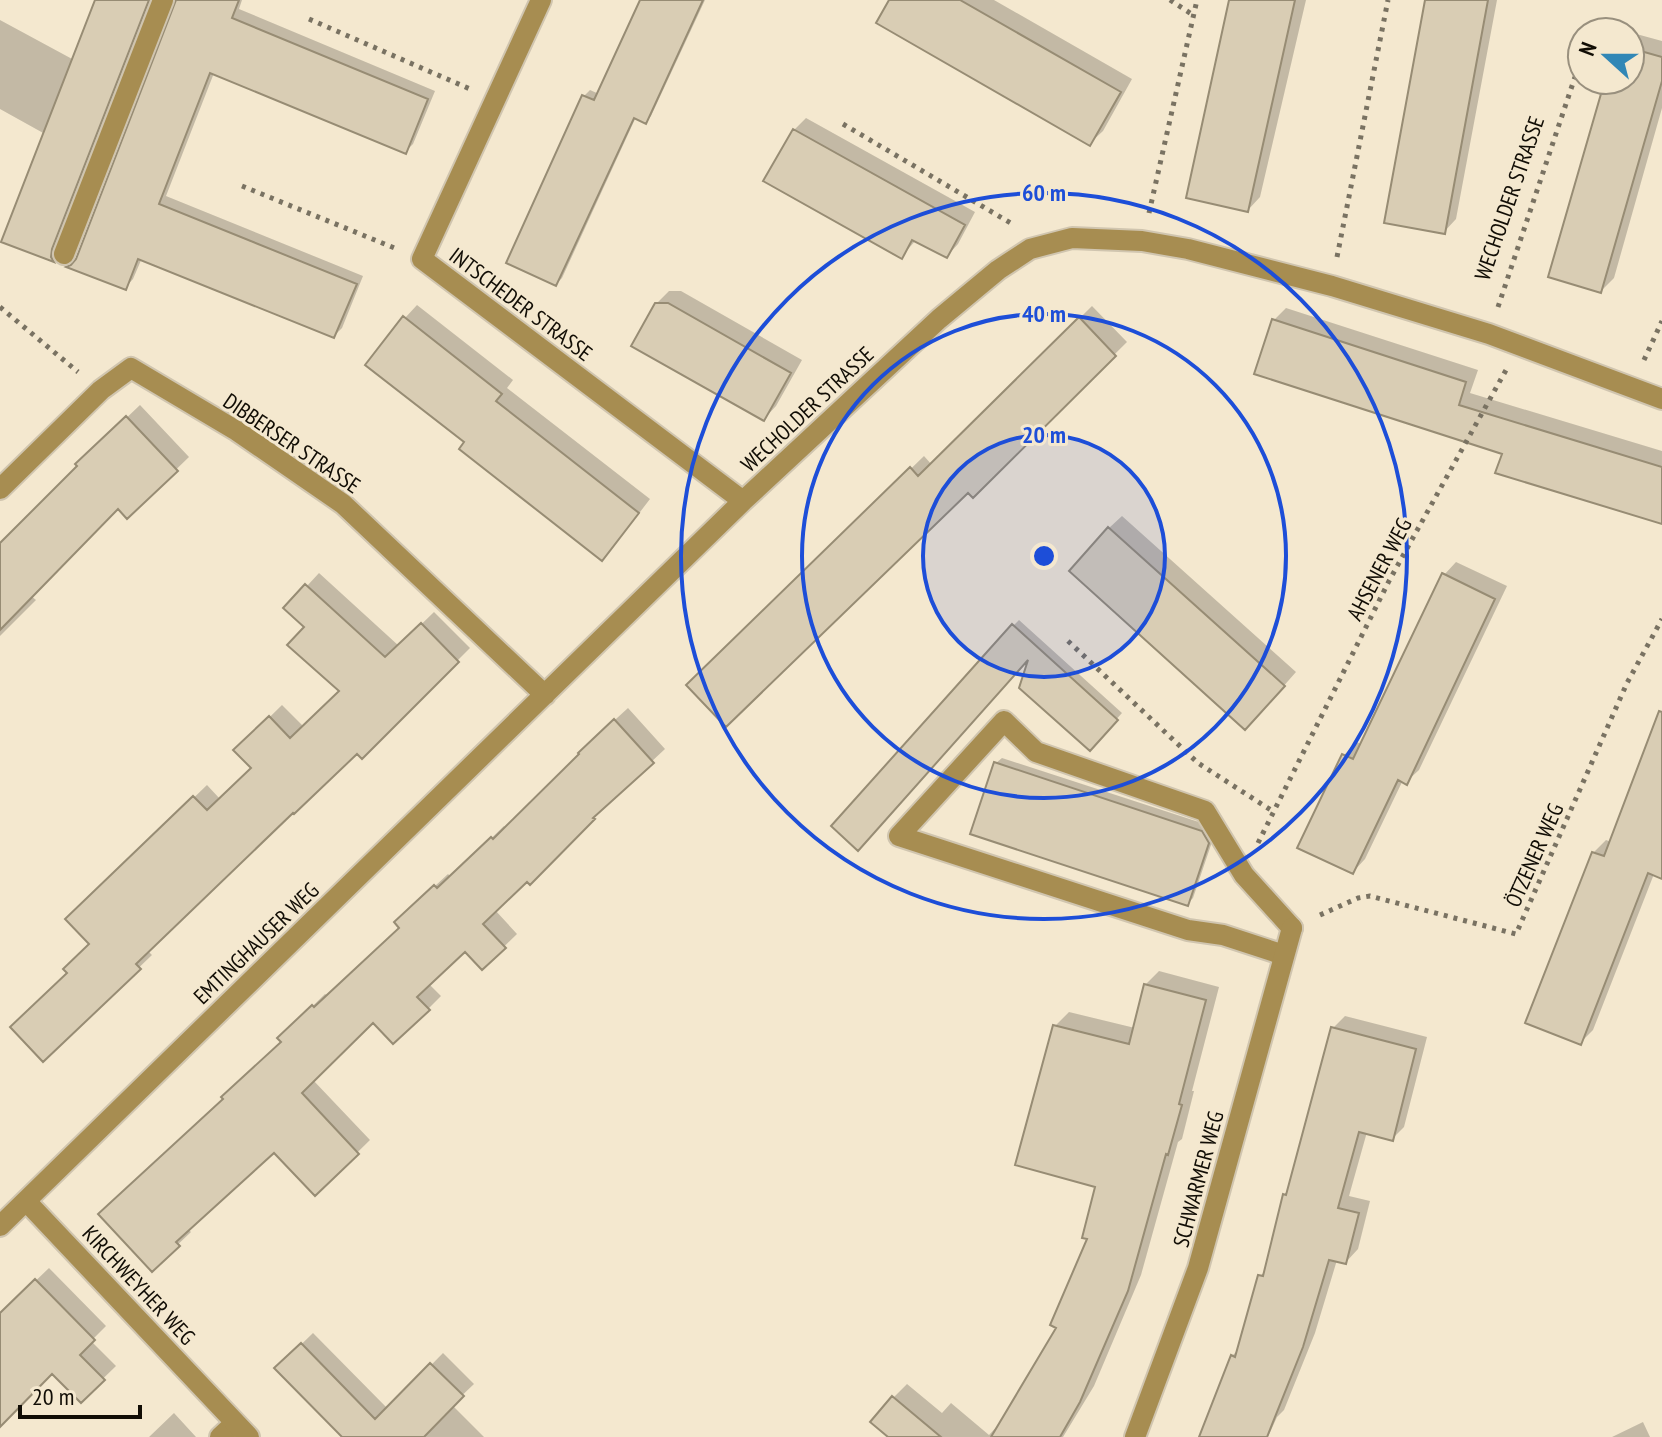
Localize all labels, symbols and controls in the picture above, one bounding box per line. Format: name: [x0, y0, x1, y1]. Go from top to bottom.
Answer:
north arrow: [1566, 16, 1646, 96]
text: N: [1572, 38, 1603, 59]
street label: WECHOLDER STRASSE: [1468, 112, 1550, 284]
text: 60 m: [1022, 177, 1066, 208]
street label: INTSCHEDER STRASSE: [444, 241, 598, 367]
text: 40 m: [1022, 298, 1066, 329]
street label: WECHOLDER STRASSE: [735, 340, 879, 478]
street label: DIBBERSER STRASSE: [218, 387, 366, 499]
text: 20 m: [1022, 419, 1066, 450]
street label: AHSENER WEG: [1340, 513, 1418, 625]
centre of rings: [1030, 542, 1058, 570]
street label: ÖTZENER WEG: [1499, 799, 1569, 911]
street label: EMTINGHAUSER WEG: [187, 876, 325, 1010]
street label: SCHWARMER WEG: [1166, 1108, 1230, 1250]
street label: KIRCHWEYHER WEG: [77, 1219, 201, 1351]
scale bar: [20, 1369, 140, 1419]
text: 20 m: [32, 1381, 74, 1412]

